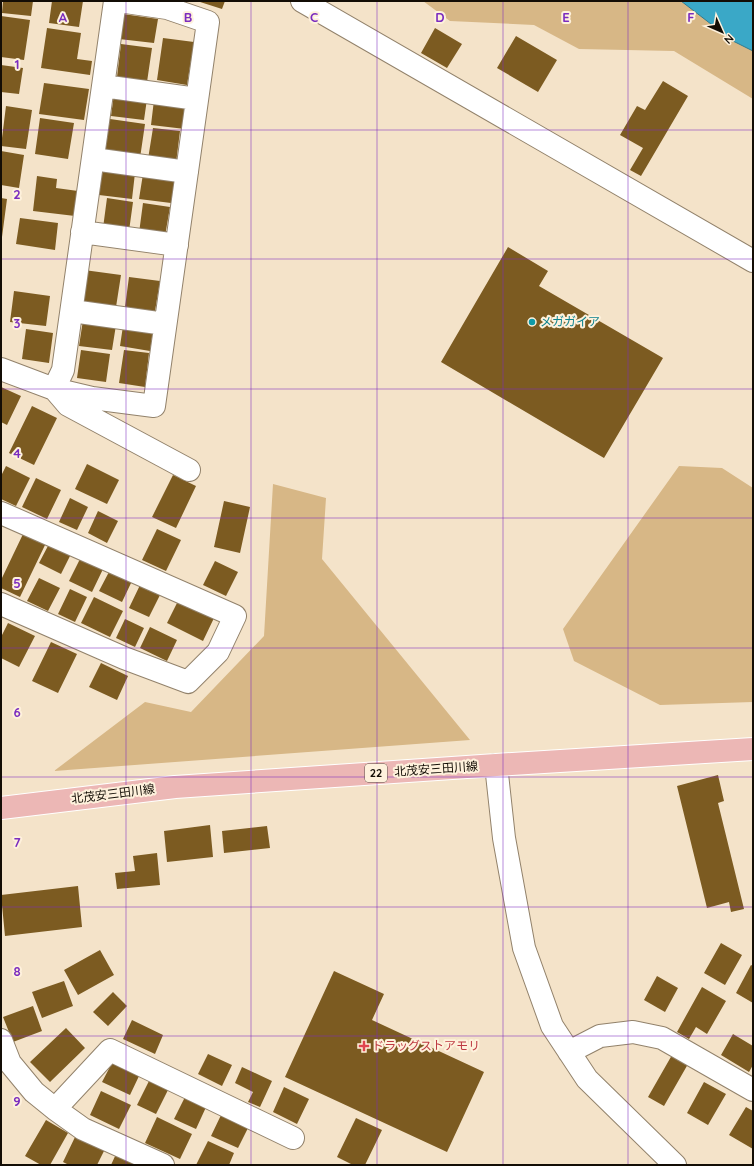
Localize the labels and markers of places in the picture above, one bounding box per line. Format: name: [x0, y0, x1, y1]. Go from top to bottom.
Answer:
place label: メガガイア: [540, 314, 600, 329]
marker: メガガイア: [527, 317, 537, 327]
place label: ドラッグストアモリ: [372, 1038, 480, 1053]
marker: ドラッグストアモリ: [359, 1041, 369, 1051]

